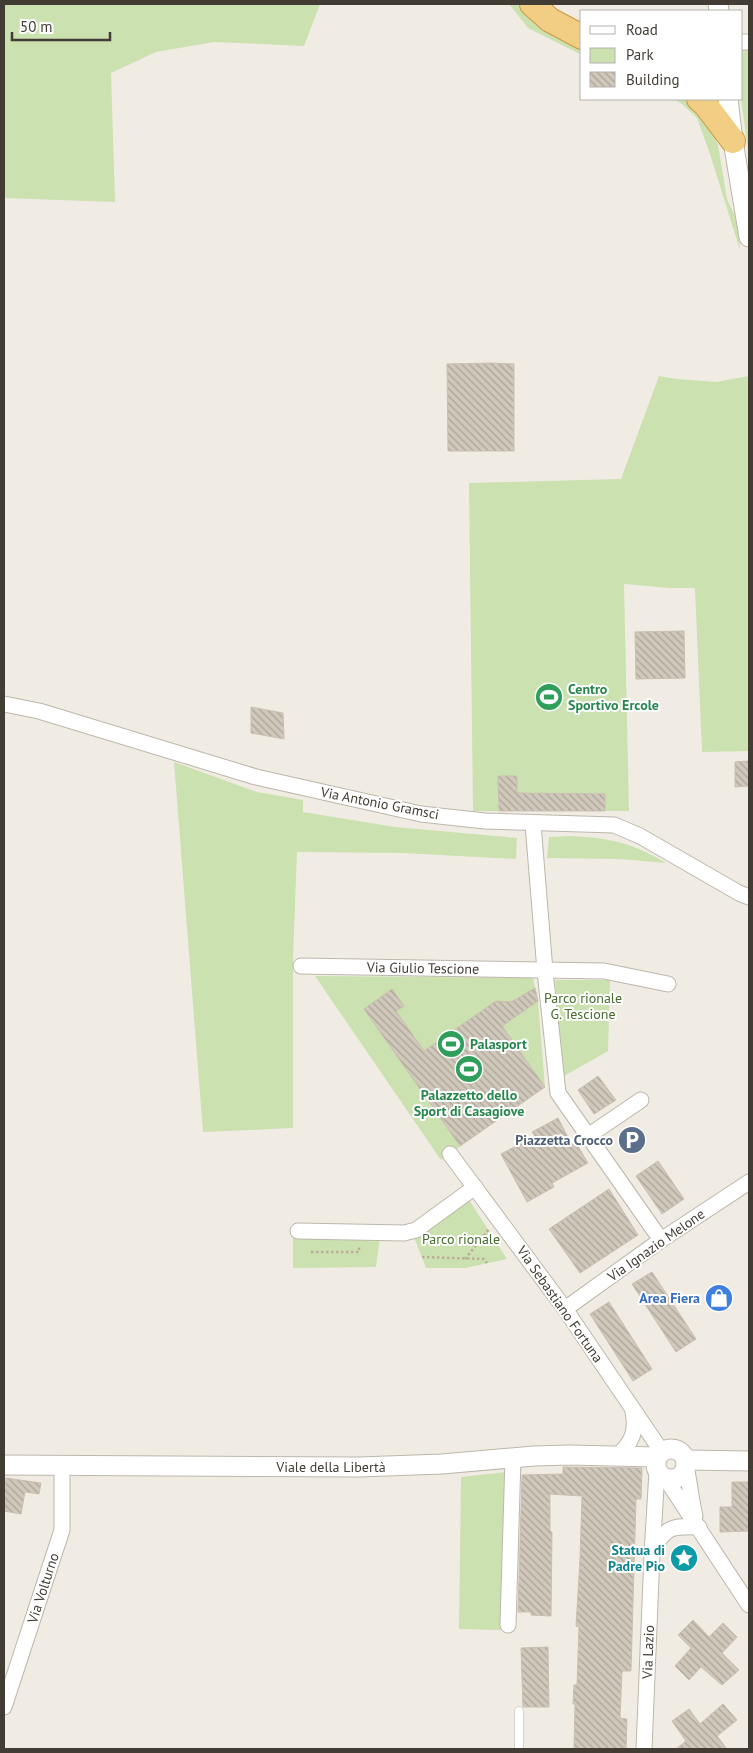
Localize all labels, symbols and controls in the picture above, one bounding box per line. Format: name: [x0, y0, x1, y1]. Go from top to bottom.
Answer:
scale bar: [12, 10, 110, 42]
legend: [580, 10, 743, 100]
text: 50 m: [20, 17, 53, 36]
text: Road: [626, 20, 658, 39]
text: Park: [626, 45, 654, 64]
text: Building: [626, 70, 680, 89]
place label: Centro Sportivo Ercole: [568, 680, 659, 714]
sports icon: Centro Sportivo Ercole: [534, 682, 564, 712]
street label: Via Antonio Gramsci: [318, 783, 441, 823]
street label: Via Giulio Tescione: [366, 958, 479, 978]
park label: Parco rionale G. Tescione: [544, 989, 622, 1023]
sports icon: Palasport: [436, 1029, 466, 1059]
place label: Palasport: [470, 1035, 527, 1053]
sports icon: Palazzetto dello Sport di Casagiove: [454, 1054, 484, 1084]
place label: Palazzetto dello Sport di Casagiove: [414, 1086, 524, 1120]
parking icon: Piazzetta Crocco: [617, 1125, 647, 1155]
place label: Piazzetta Crocco: [515, 1131, 613, 1149]
street label: Via Ignazio Melone: [603, 1205, 708, 1286]
park label: Parco rionale: [422, 1230, 500, 1248]
street label: Via Sebastiano Fortuna: [512, 1241, 607, 1366]
shop icon: Area Fiera: [704, 1283, 734, 1313]
place label: Area Fiera: [639, 1289, 700, 1307]
street label: Viale della Libertà: [275, 1458, 386, 1476]
place label: Statua di Padre Pio: [608, 1541, 665, 1575]
place icon: Statua di Padre Pio: [669, 1543, 699, 1573]
street label: Via Volturno: [23, 1551, 63, 1626]
street label: Via Lazio: [638, 1625, 658, 1680]

